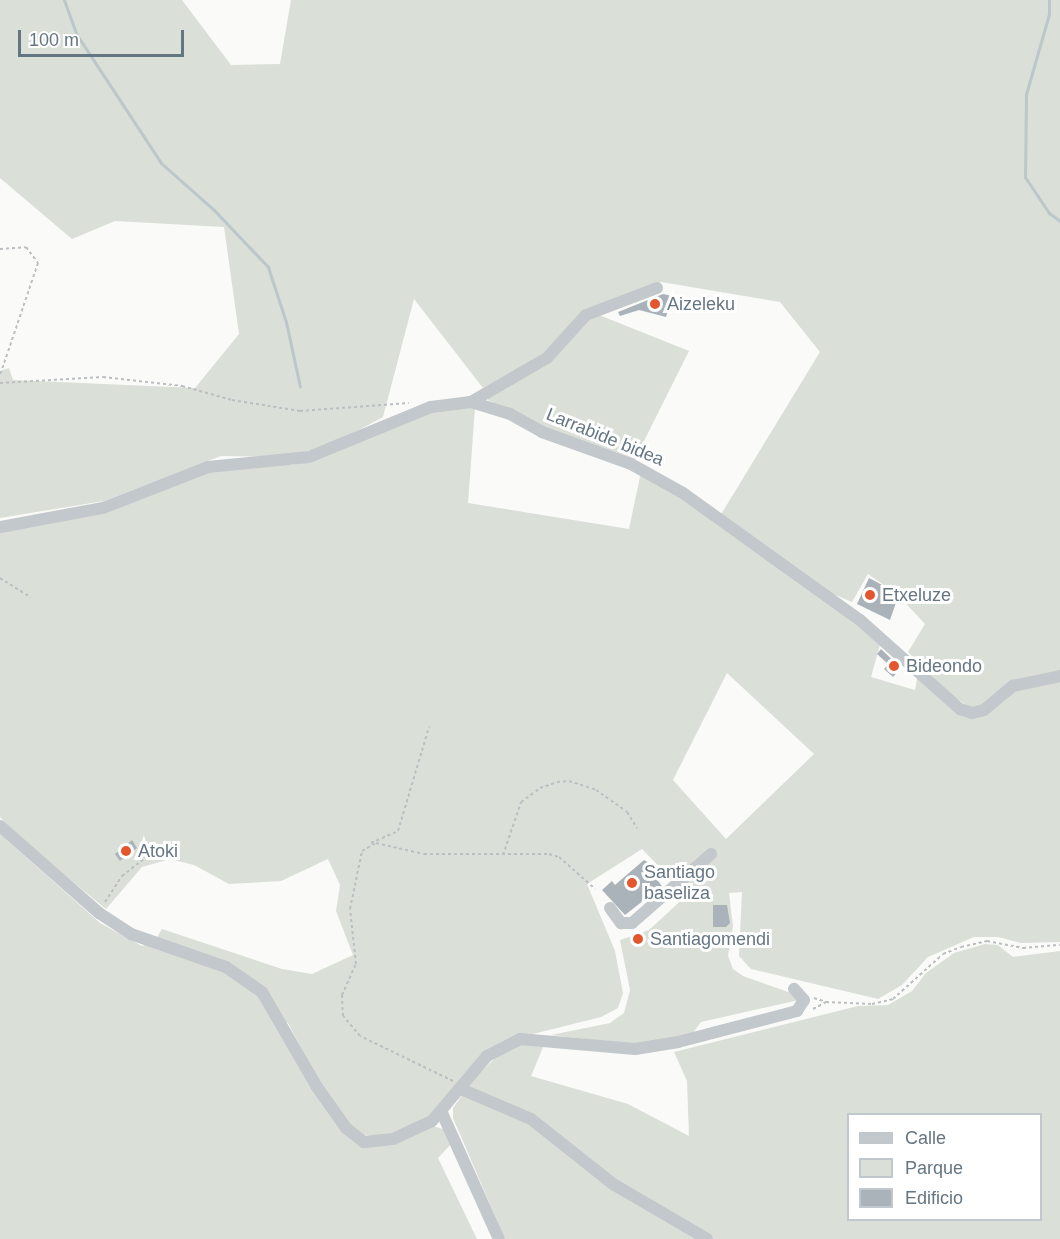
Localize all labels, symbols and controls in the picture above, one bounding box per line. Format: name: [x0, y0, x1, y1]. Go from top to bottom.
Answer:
scale bar: [21, 18, 188, 56]
text: 100 m: [29, 30, 79, 50]
place label: Aizeleku: [667, 293, 735, 315]
marker: Aizeleku: [648, 297, 662, 311]
street label: Larrabide bidea: [543, 404, 667, 470]
place label: Etxeluze: [882, 584, 951, 606]
marker: Etxeluze: [863, 588, 877, 602]
place label: Bideondo: [906, 655, 982, 677]
marker: Bideondo: [887, 659, 901, 673]
place label: Atoki: [138, 840, 178, 862]
marker: Atoki: [119, 844, 133, 858]
place label: Santiago baseliza: [644, 862, 715, 904]
marker: Santiago baseliza: [625, 876, 639, 890]
place label: Santiagomendi: [650, 928, 770, 950]
marker: Santiagomendi: [631, 932, 645, 946]
legend: [847, 1113, 1042, 1221]
text: Calle: [905, 1128, 946, 1148]
text: Parque: [905, 1158, 963, 1178]
text: Edificio: [905, 1188, 963, 1208]

